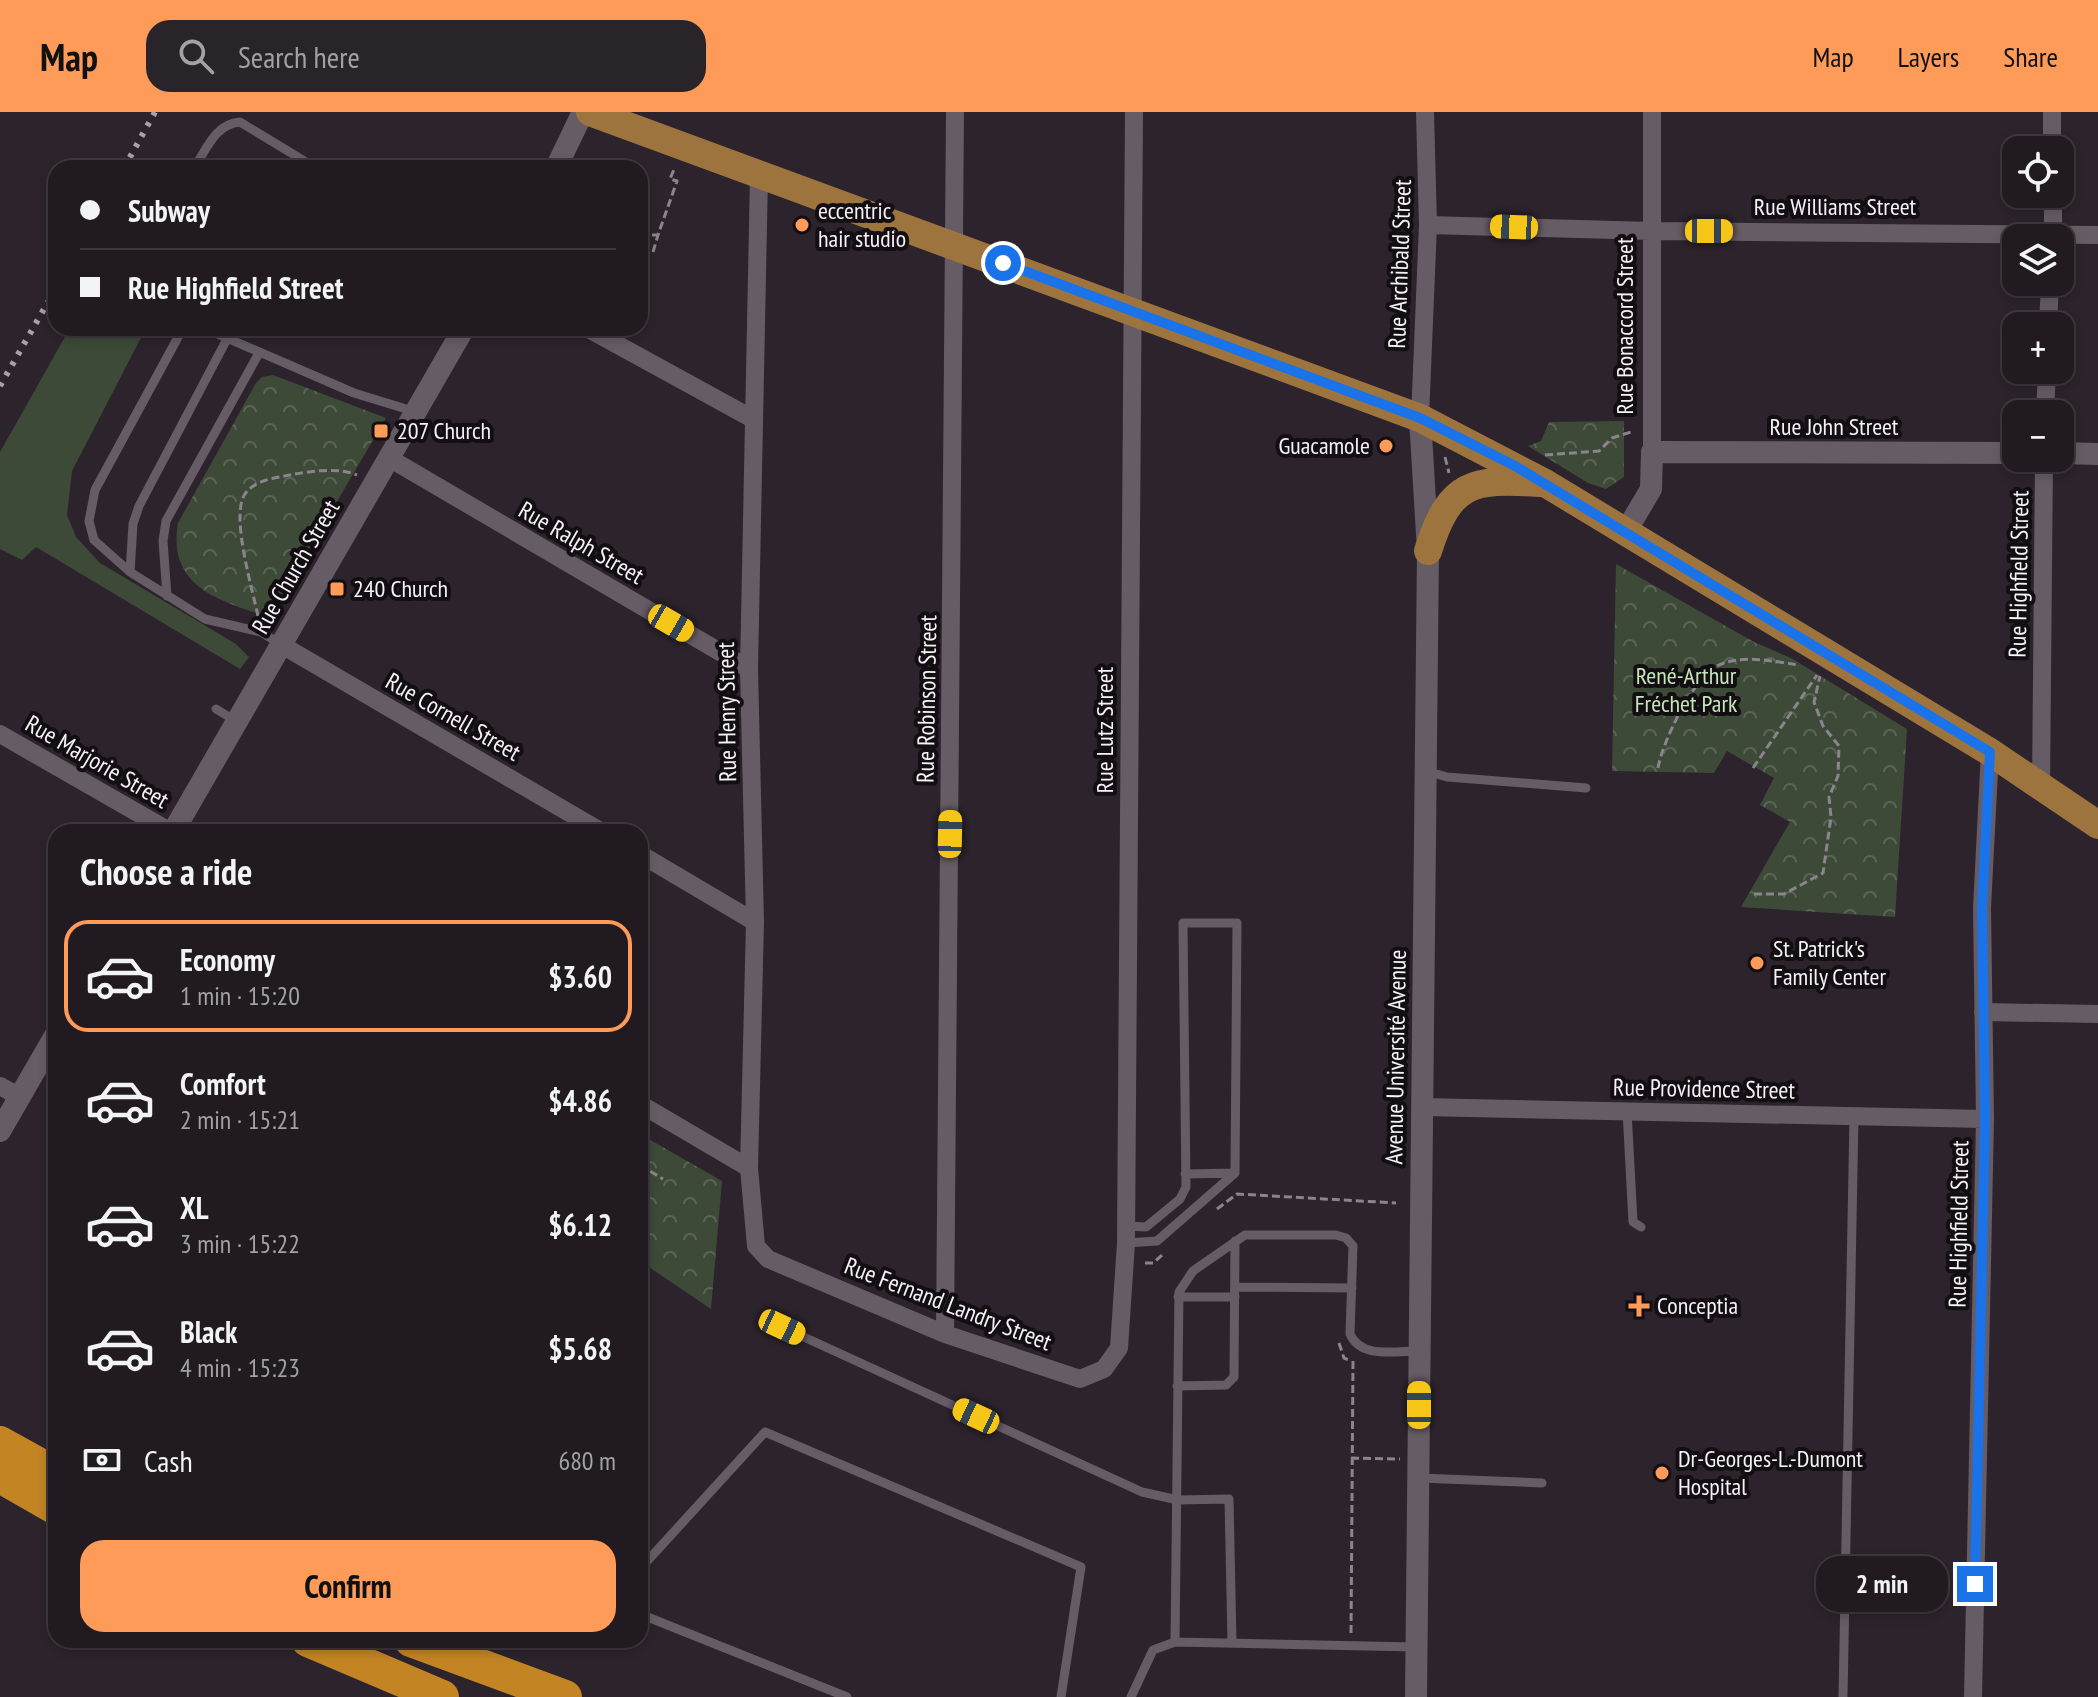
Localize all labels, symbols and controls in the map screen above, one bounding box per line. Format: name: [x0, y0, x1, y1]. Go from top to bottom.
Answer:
search box: [146, 20, 706, 92]
text: Map: [40, 32, 98, 81]
icon: search: [174, 34, 218, 78]
text: Search here: [238, 37, 360, 76]
text: Map: [1812, 38, 1854, 75]
text: Layers: [1898, 38, 1959, 75]
text: Share: [2003, 38, 2058, 75]
map controls: [2002, 136, 2074, 472]
button: locate: [2002, 136, 2074, 208]
street label: Rue Archibald Street: [1381, 178, 1418, 349]
text: Subway: [128, 191, 210, 230]
street label: Rue Williams Street: [1754, 191, 1917, 222]
place label: eccentric hair studio: [818, 195, 906, 254]
car: [1490, 214, 1538, 240]
marker: eccentric hair studio: [793, 216, 811, 234]
car: [1685, 219, 1733, 243]
button: layers: [2002, 224, 2074, 296]
street label: Rue Bonaccord Street: [1609, 237, 1640, 415]
route start: [985, 245, 1021, 281]
text: Rue Highfield Street: [128, 268, 344, 307]
button: +: [2002, 312, 2074, 384]
button: −: [2002, 400, 2074, 472]
street label: Rue John Street: [1770, 411, 1899, 442]
place label: 207 Church: [397, 415, 491, 446]
marker: 207 Church: [372, 422, 390, 440]
place label: Guacamole: [1279, 430, 1370, 461]
marker: Guacamole: [1377, 437, 1395, 455]
street label: Rue Highfield Street: [2002, 490, 2035, 658]
street label: Rue Church Street: [245, 494, 347, 639]
street label: Rue Ralph Street: [513, 494, 650, 591]
place label: 240 Church: [353, 573, 448, 604]
marker: 240 Church: [328, 580, 346, 598]
car: [644, 601, 698, 645]
street label: Rue Robinson Street: [910, 614, 943, 783]
street label: Rue Henry Street: [710, 641, 743, 782]
park label: René-Arthur Fréchet Park: [1635, 660, 1738, 719]
street label: Rue Cornell Street: [380, 665, 527, 768]
street label: Rue Lutz Street: [1089, 666, 1120, 793]
street label: Rue Marjorie Street: [20, 708, 175, 815]
car: [938, 810, 962, 858]
text: Choose a ride: [80, 848, 252, 895]
place label: St. Patrick's Family Center: [1773, 933, 1886, 992]
icon: car: [84, 940, 156, 1012]
text: Economy: [180, 940, 275, 979]
street label: Avenue Université Avenue: [1378, 949, 1413, 1165]
marker: St. Patrick's Family Center: [1748, 954, 1766, 972]
text: $3.60: [548, 957, 612, 996]
text: 1 min · 15:20: [180, 979, 300, 1012]
icon: car: [84, 1064, 156, 1136]
text: Comfort: [180, 1064, 266, 1103]
street label: Rue Providence Street: [1613, 1071, 1796, 1106]
text: $4.86: [548, 1081, 612, 1120]
text: 2 min · 15:21: [180, 1103, 300, 1136]
street label: Rue Highfield Street: [1942, 1140, 1975, 1308]
icon: car: [84, 1188, 156, 1260]
text: XL: [180, 1188, 209, 1227]
text: $6.12: [548, 1205, 612, 1244]
text: 3 min · 15:22: [180, 1227, 300, 1260]
street label: Rue Fernand Landry Street: [840, 1250, 1056, 1357]
place label: Conceptia: [1657, 1290, 1738, 1321]
marker: Conceptia: [1628, 1295, 1650, 1317]
car: [755, 1306, 809, 1348]
icon: car: [84, 1312, 156, 1384]
text: Black: [180, 1312, 237, 1351]
text: $5.68: [548, 1329, 612, 1368]
text: 4 min · 15:23: [180, 1351, 300, 1384]
car: [1407, 1381, 1431, 1429]
car: [949, 1395, 1003, 1437]
icon: cash: [80, 1438, 124, 1482]
text: Cash: [144, 1441, 193, 1480]
place label: Dr-Georges-L.-Dumont Hospital: [1678, 1443, 1863, 1502]
text: 680 m: [558, 1444, 616, 1477]
marker: Dr-Georges-L.-Dumont Hospital: [1653, 1464, 1671, 1482]
button: Confirm: [80, 1540, 616, 1632]
callout: 2 min: [1815, 1556, 1947, 1612]
route end: [1957, 1566, 1993, 1602]
text: 2 min: [1856, 1567, 1908, 1600]

